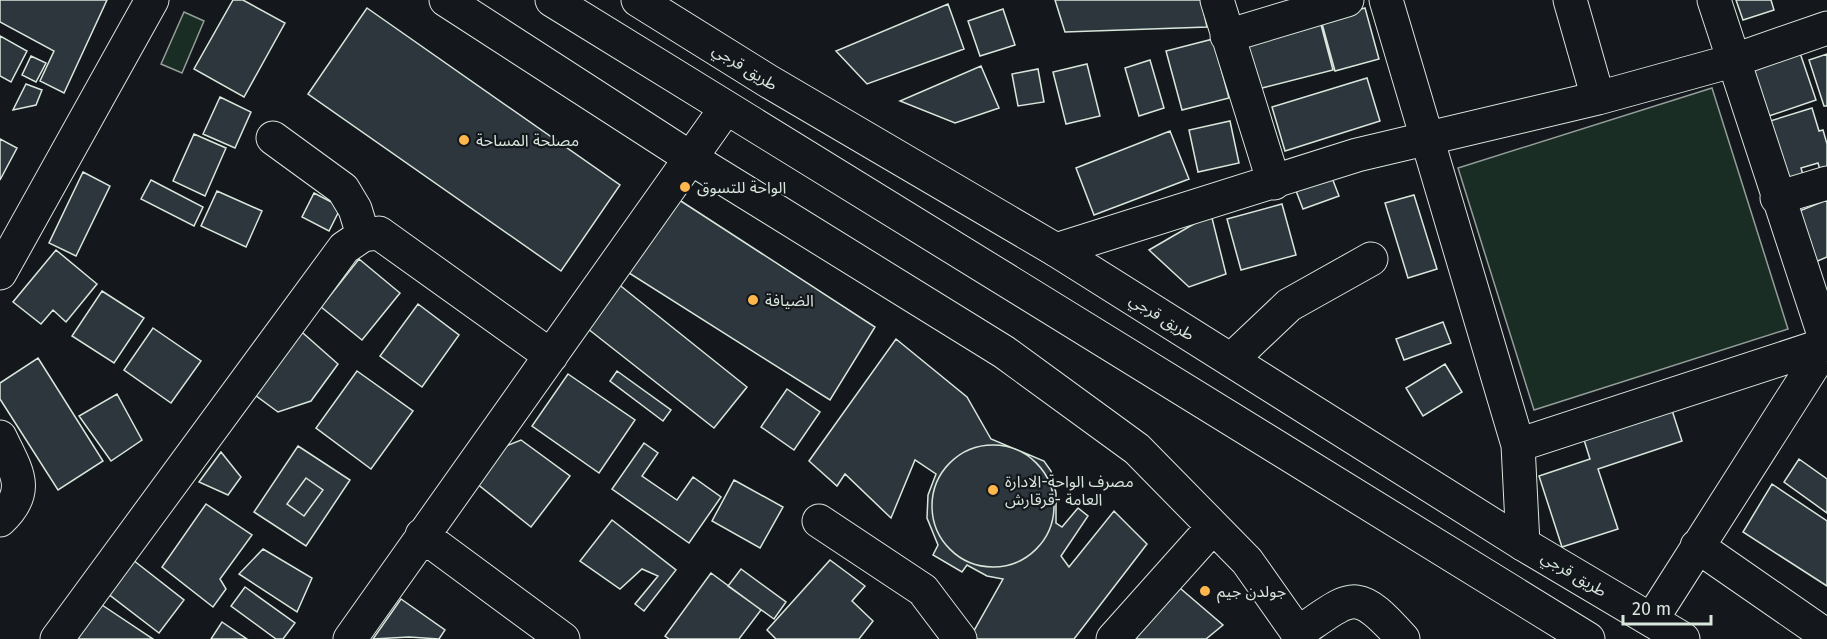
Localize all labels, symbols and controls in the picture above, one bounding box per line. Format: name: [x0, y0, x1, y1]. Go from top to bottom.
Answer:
street label: طريق قرجي: [708, 40, 781, 97]
place label: مصلحة المساحة: [476, 131, 579, 150]
marker: مصلحة المساحة: [457, 133, 471, 147]
place label: الواحة للتسوق: [697, 178, 786, 197]
marker: الواحة للتسوق: [678, 180, 692, 194]
street label: طريق قرجي: [1125, 290, 1198, 347]
place label: الضيافة: [765, 291, 814, 310]
marker: الضيافة: [746, 293, 760, 307]
place label: مصرف الواحة-الادارة العامة -قرقارش: [1005, 472, 1134, 509]
marker: مصرف الواحة-الادارة العامة -قرقارش: [986, 483, 1000, 497]
street label: طريق قرجي: [1537, 547, 1610, 603]
place label: جولدن جيم: [1217, 582, 1286, 604]
marker: جولدن جيم: [1198, 584, 1212, 598]
scale bar: [1623, 588, 1712, 626]
text: 20 m: [1632, 598, 1671, 620]

